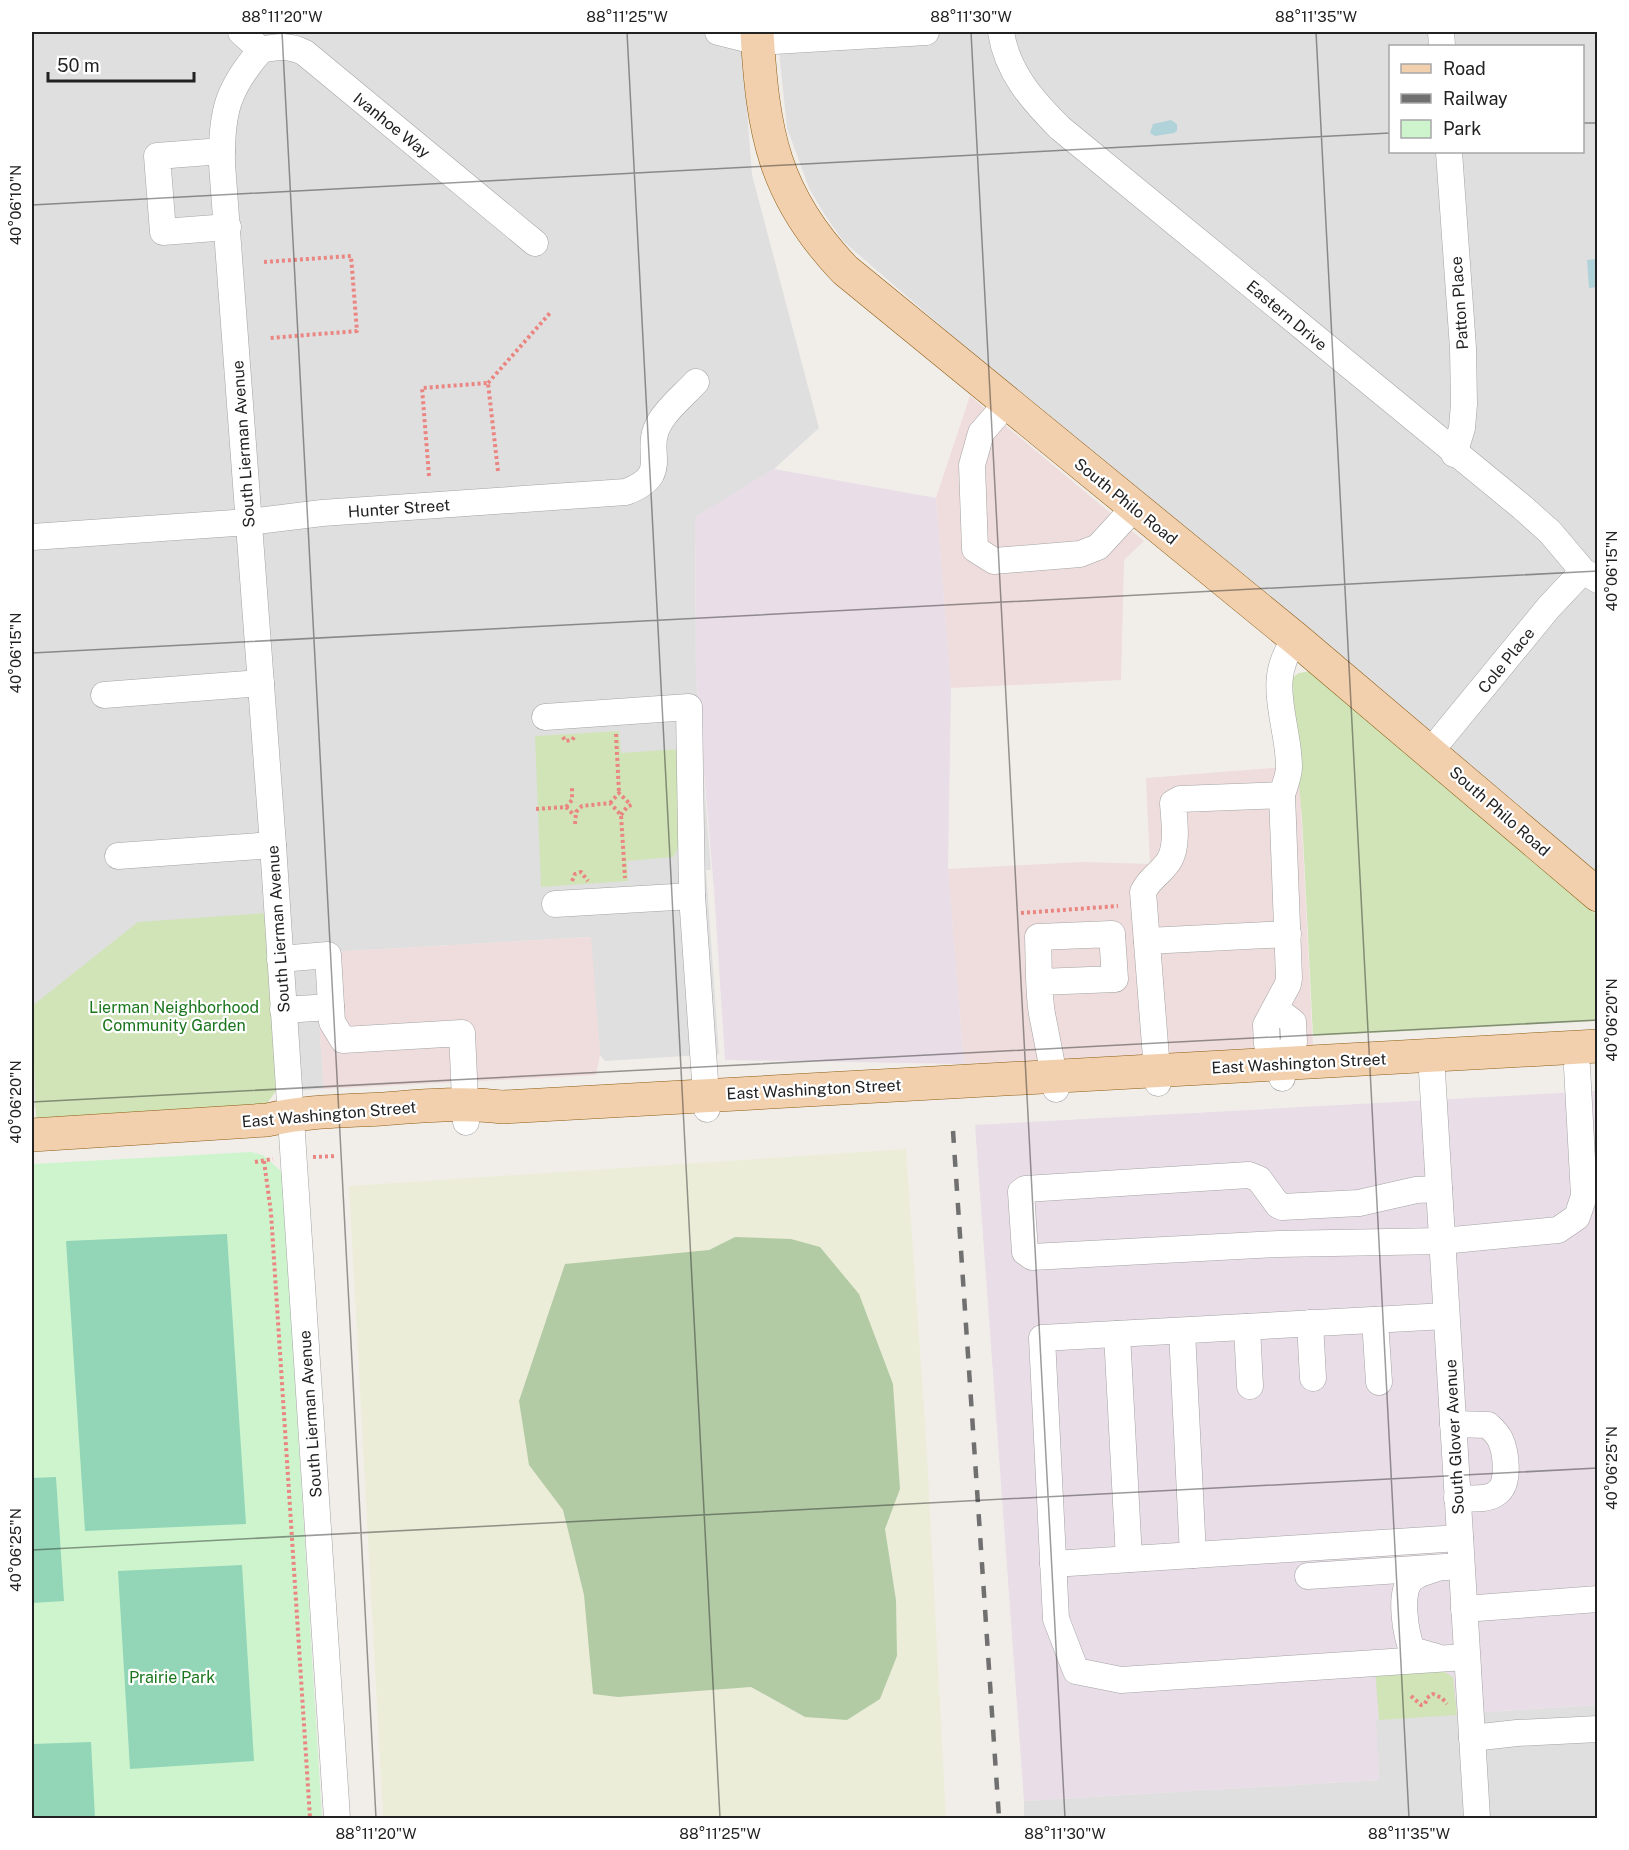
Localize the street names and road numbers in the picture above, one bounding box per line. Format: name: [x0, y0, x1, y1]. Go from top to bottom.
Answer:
street label: Ivanhoe Way: [350, 89, 434, 162]
street label: Patton Place: [1447, 256, 1472, 350]
street label: Eastern Drive: [1243, 276, 1331, 355]
street label: South Lierman Avenue: [228, 360, 259, 528]
street label: South Philo Road: [1070, 454, 1181, 549]
street label: Hunter Street: [347, 495, 451, 522]
street label: Cole Place: [1474, 624, 1539, 697]
street label: South Philo Road: [1446, 763, 1554, 860]
street label: South Lierman Avenue: [263, 845, 294, 1013]
street label: East Washington Street: [1211, 1049, 1387, 1078]
street label: East Washington Street: [726, 1075, 902, 1104]
street label: East Washington Street: [241, 1097, 417, 1132]
street label: South Lierman Avenue: [295, 1330, 326, 1498]
street label: South Glover Avenue: [1441, 1359, 1468, 1515]

